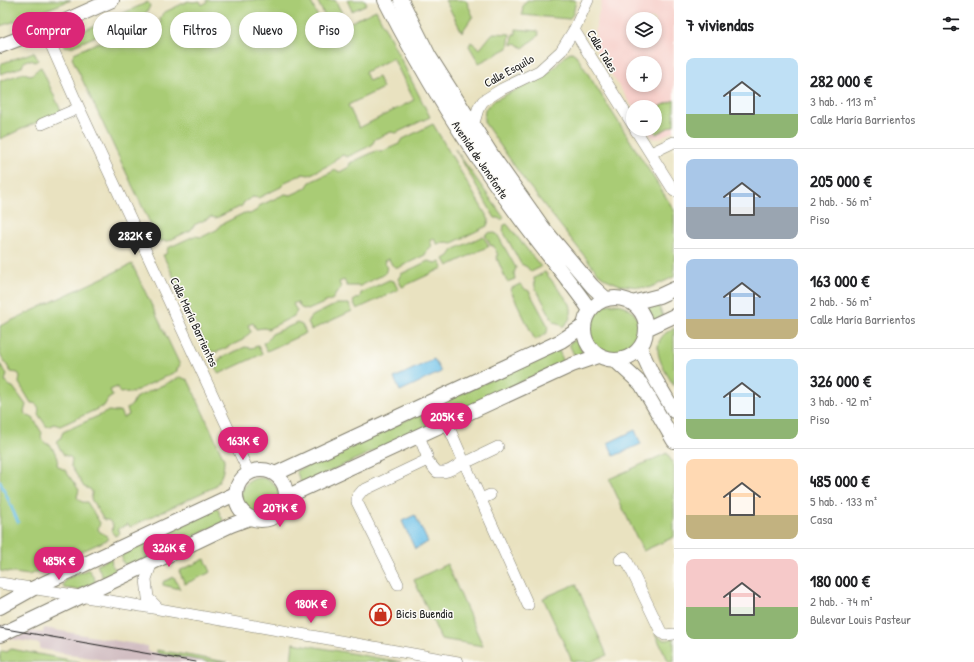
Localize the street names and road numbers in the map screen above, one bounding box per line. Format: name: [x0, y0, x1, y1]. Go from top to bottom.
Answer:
street label: Calle Tales: [583, 26, 622, 76]
street label: Calle Esquilo: [481, 50, 537, 91]
street label: Avenida de Jenofonte: [448, 117, 513, 202]
street label: Calle María Barrientos: [166, 274, 223, 370]

